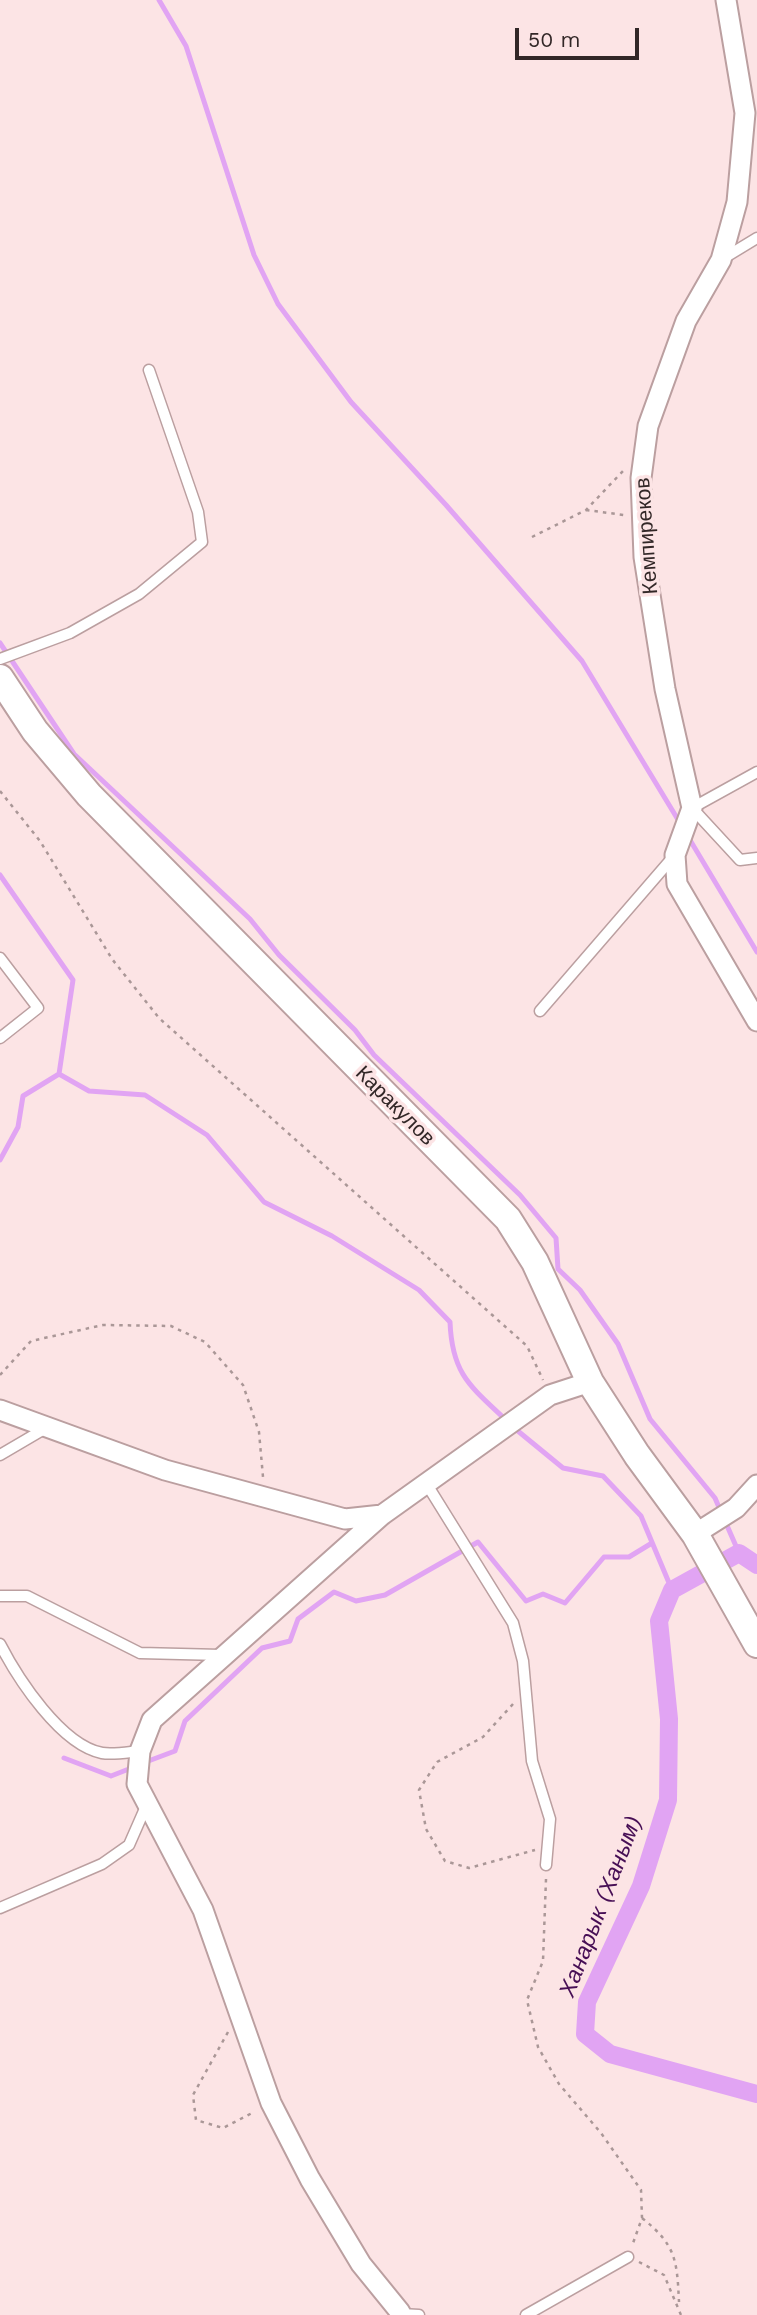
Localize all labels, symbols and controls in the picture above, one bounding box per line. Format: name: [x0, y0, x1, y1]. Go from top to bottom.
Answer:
scale bar: [519, 14, 643, 58]
text: 50 m: [528, 27, 580, 52]
street label: Кемпиреков: [630, 477, 664, 595]
street label: Каракулов: [350, 1061, 440, 1151]
water label: Ханарык (Ханым): [554, 1813, 648, 2001]

